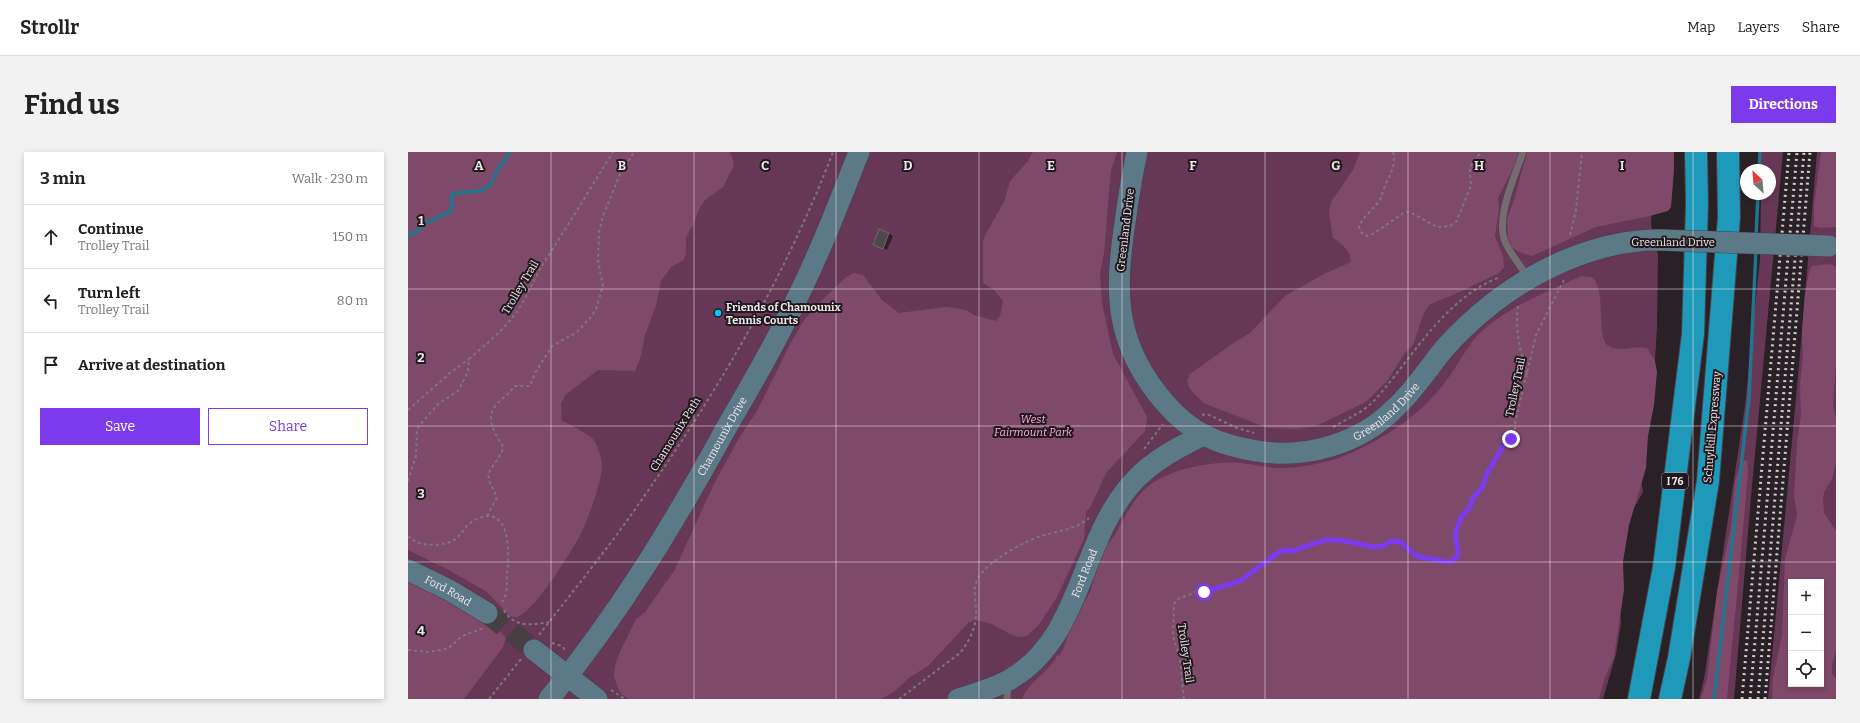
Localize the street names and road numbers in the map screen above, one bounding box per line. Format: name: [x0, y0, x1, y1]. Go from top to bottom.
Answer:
street label: Greenland Drive: [1114, 188, 1137, 272]
street label: Greenland Drive: [1631, 236, 1715, 249]
street label: Trolley Trail: [499, 258, 542, 316]
street label: Trolley Trail: [1503, 356, 1528, 418]
street label: Schuylkill Expressway: [1701, 370, 1724, 483]
street label: Greenland Drive: [1351, 380, 1422, 444]
street label: Chamounix Path: [647, 395, 703, 474]
street label: Chamounix Drive: [695, 395, 750, 478]
road number: I 76: [1662, 473, 1688, 489]
street label: Ford Road: [1069, 547, 1100, 600]
street label: Ford Road: [422, 573, 474, 609]
street label: Trolley Trail: [1175, 622, 1196, 684]

